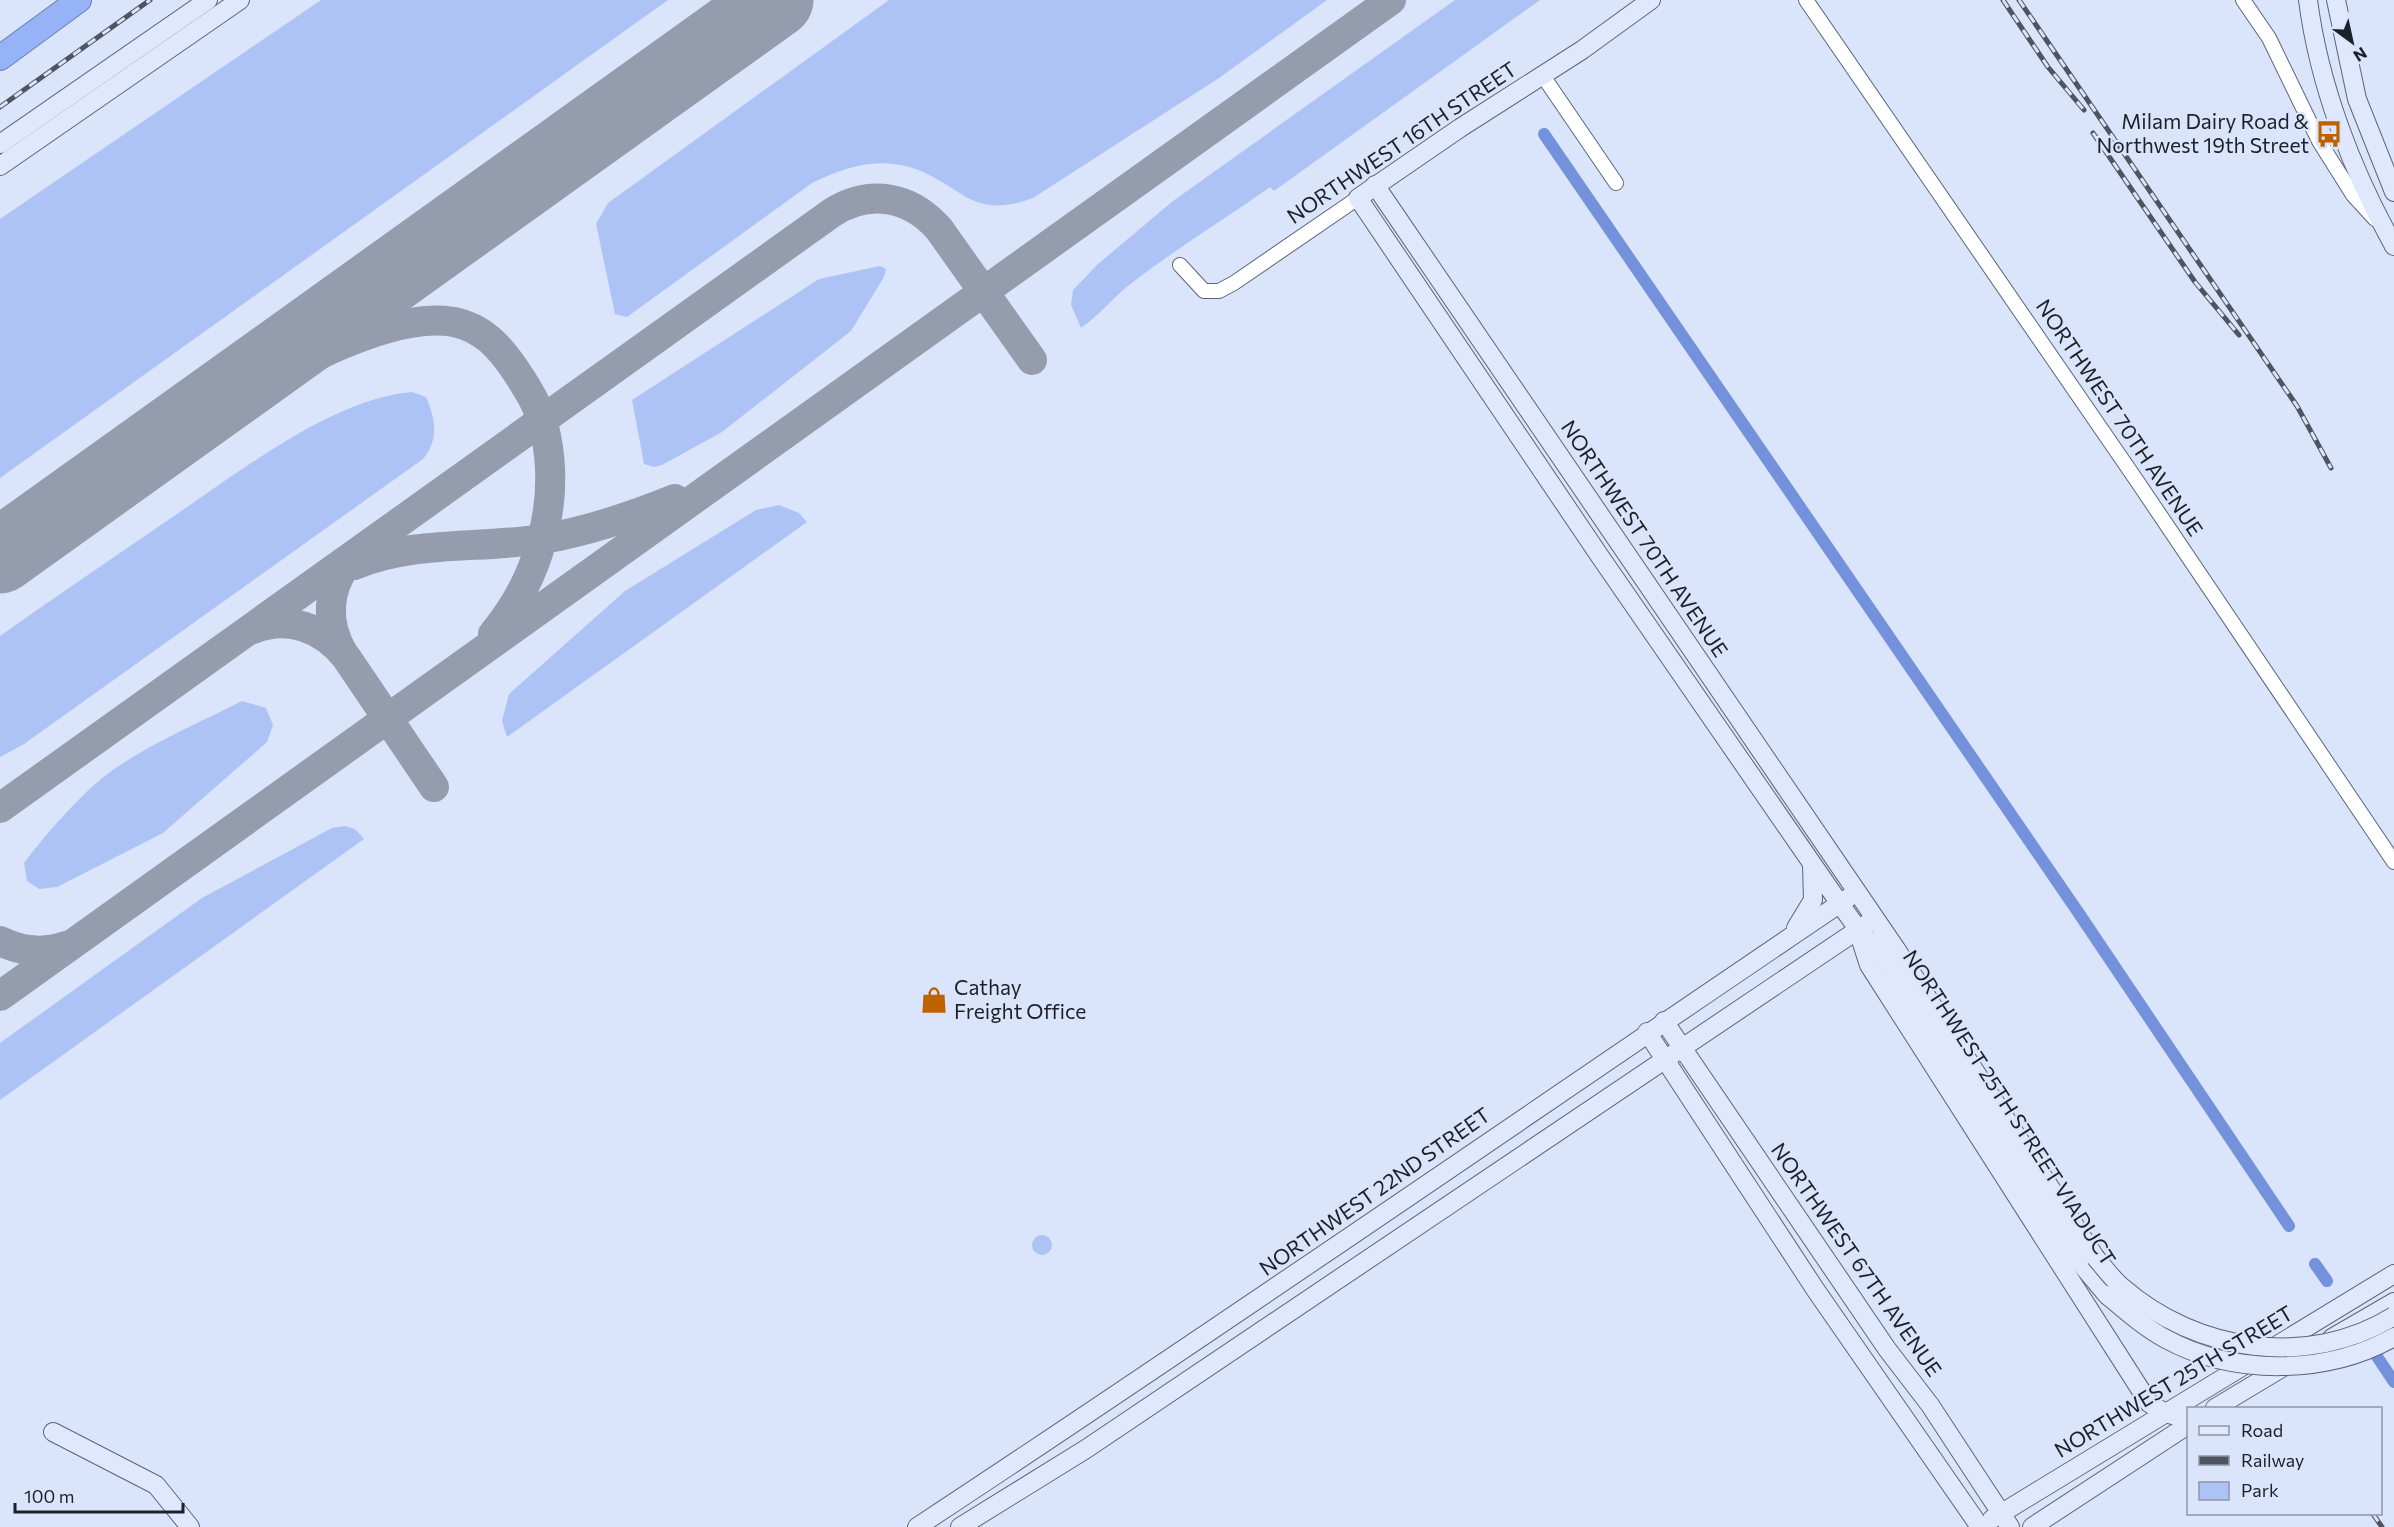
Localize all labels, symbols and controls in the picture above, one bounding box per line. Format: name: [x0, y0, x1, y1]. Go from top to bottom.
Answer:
north arrow: [2322, 12, 2382, 72]
text: N: [2350, 44, 2371, 66]
street label: NORTHWEST 16TH STREET: [1282, 56, 1521, 228]
place label: Milam Dairy Road & Northwest 19th Street: [2096, 108, 2310, 157]
bus stop icon: Milam Dairy Road & Northwest 19th Street: [2314, 119, 2344, 149]
street label: NORTHWEST 70TH AVENUE: [2032, 294, 2209, 540]
street label: NORTHWEST 70TH AVENUE: [1557, 415, 1734, 661]
street label: NORTHWEST 25TH STREET VIADUCT: [1899, 945, 2122, 1270]
place label: Cathay Freight Office: [954, 974, 1086, 1023]
shop icon: Cathay Freight Office: [919, 985, 949, 1015]
street label: NORTHWEST 22ND STREET: [1254, 1101, 1494, 1280]
street label: NORTHWEST 67TH AVENUE: [1767, 1137, 1948, 1381]
street label: NORTHWEST 25TH STREET: [2050, 1300, 2297, 1462]
legend: [2187, 1407, 2382, 1515]
text: Road: [2241, 1419, 2283, 1441]
text: Railway: [2241, 1449, 2304, 1471]
scale bar: [15, 1476, 183, 1514]
text: Park: [2241, 1479, 2279, 1501]
text: 100 m: [24, 1485, 74, 1507]

